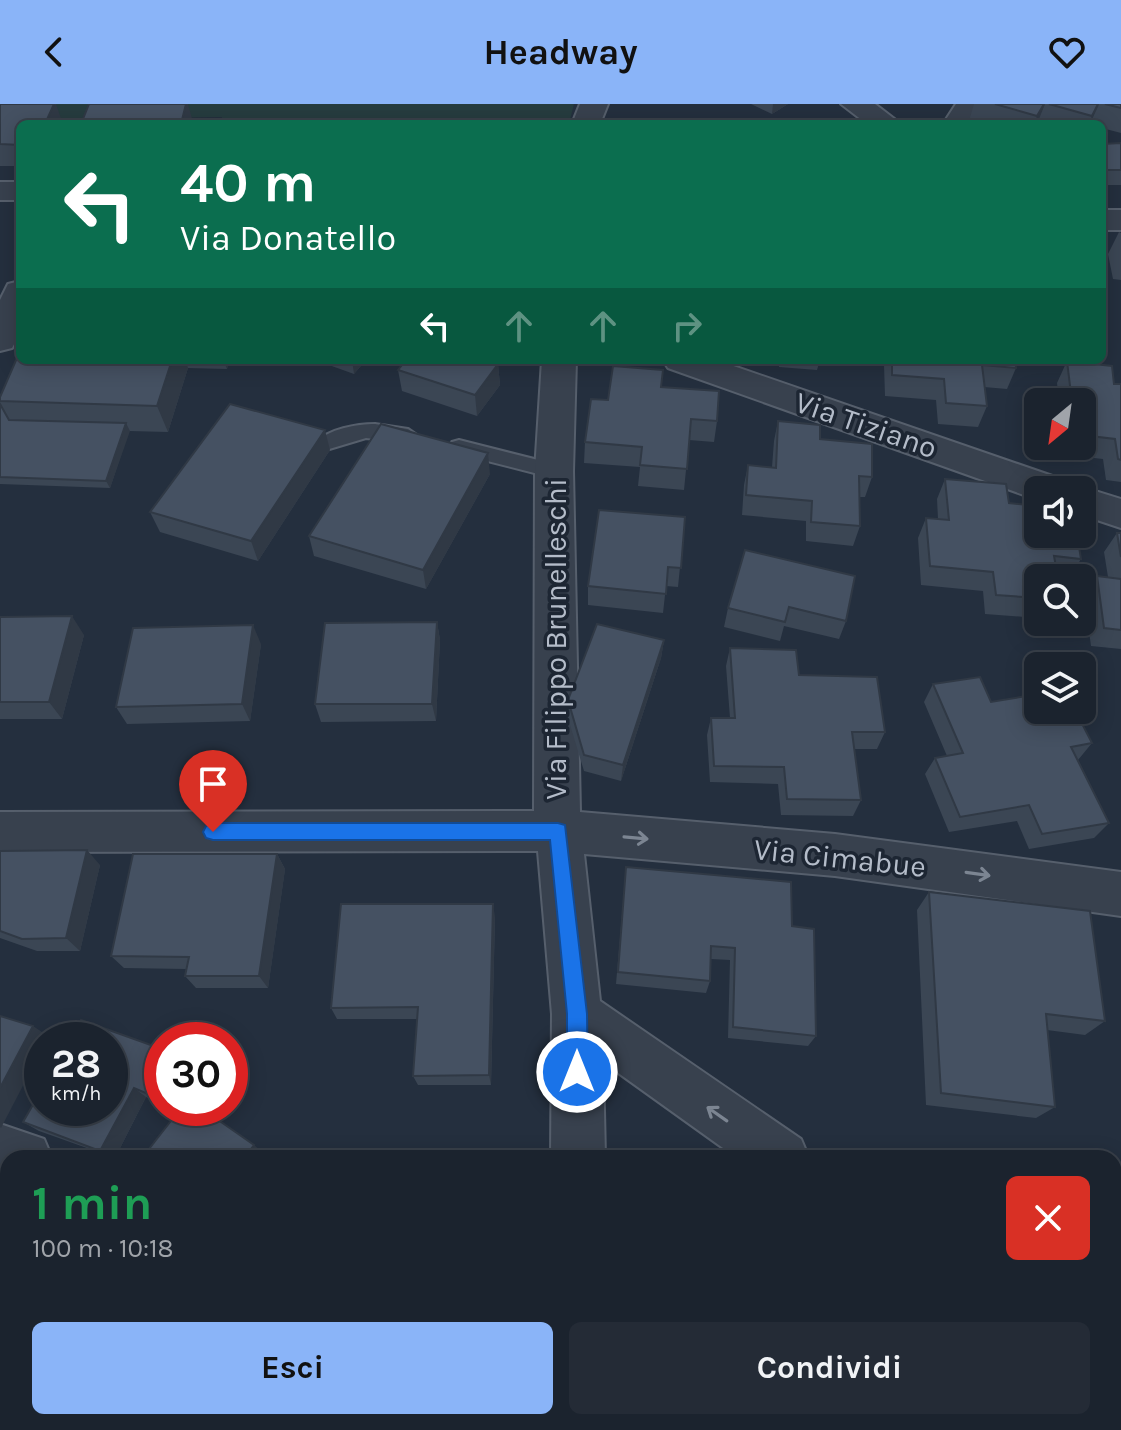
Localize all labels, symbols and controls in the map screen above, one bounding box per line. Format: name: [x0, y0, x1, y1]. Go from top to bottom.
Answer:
icon: back: [32, 30, 76, 74]
icon: heart: [1045, 30, 1089, 74]
text: Headway: [483, 31, 638, 73]
text: 40 m: [180, 150, 316, 215]
icon: left: [48, 152, 152, 256]
text: Via Donatello: [180, 217, 396, 259]
icon: left: [413, 304, 457, 348]
icon: ahead: [497, 304, 541, 348]
icon: ahead: [581, 304, 625, 348]
icon: right: [665, 304, 709, 348]
street label: Via Tiziano: [790, 384, 942, 466]
north arrow: [1024, 388, 1096, 460]
map controls: [1024, 388, 1096, 724]
button: sound: [1024, 476, 1096, 548]
street label: Via Filippo Brunelleschi: [538, 478, 574, 800]
button: search: [1024, 564, 1096, 636]
button: layers: [1024, 652, 1096, 724]
pin: [179, 750, 247, 832]
icon: arrive: [191, 762, 235, 806]
one-way arrow: [622, 830, 649, 845]
street label: Via Cimabue: [752, 831, 928, 885]
one-way arrow: [965, 867, 990, 882]
speed limit sign: 30: [144, 1022, 248, 1126]
position arrow: [535, 1030, 619, 1114]
text: 28: [51, 1040, 101, 1087]
text: km/h: [51, 1082, 101, 1105]
one-way arrow: [707, 1106, 729, 1122]
text: 1 min: [32, 1175, 152, 1231]
button: close: [1006, 1176, 1090, 1260]
text: 100 m · 10:18: [32, 1233, 174, 1264]
button: Esci: [32, 1322, 553, 1414]
button: Condividi: [569, 1322, 1090, 1414]

